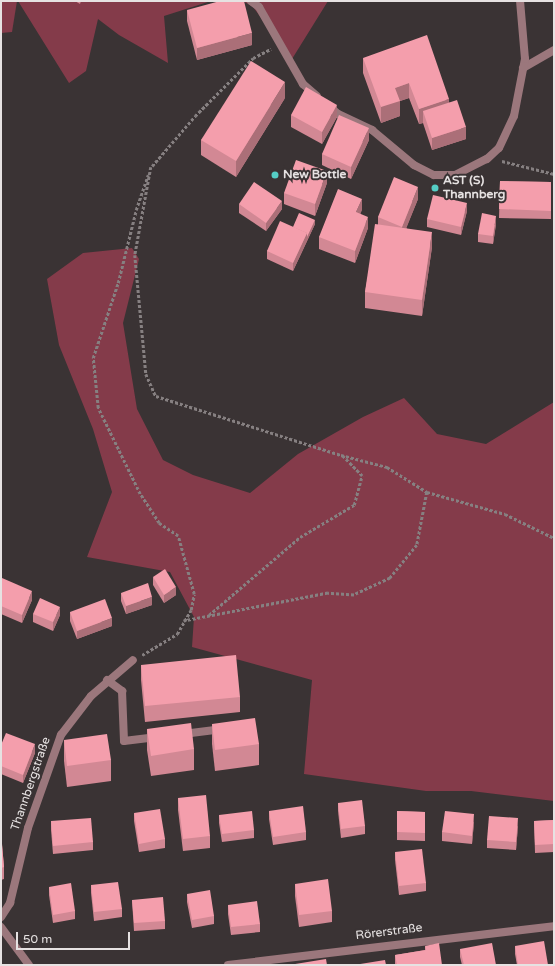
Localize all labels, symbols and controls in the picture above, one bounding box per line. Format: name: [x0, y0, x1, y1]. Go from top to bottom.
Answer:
place label: New Bottle: [283, 168, 346, 182]
marker: New Bottle: [270, 170, 280, 180]
place label: AST (S) Thannberg: [443, 174, 505, 202]
marker: AST (S) Thannberg: [430, 183, 440, 193]
street label: Thannbergstraße: [8, 735, 54, 833]
street label: Rörerstraße: [355, 921, 423, 943]
scale bar: [18, 924, 132, 950]
text: 50 m: [23, 932, 52, 946]

